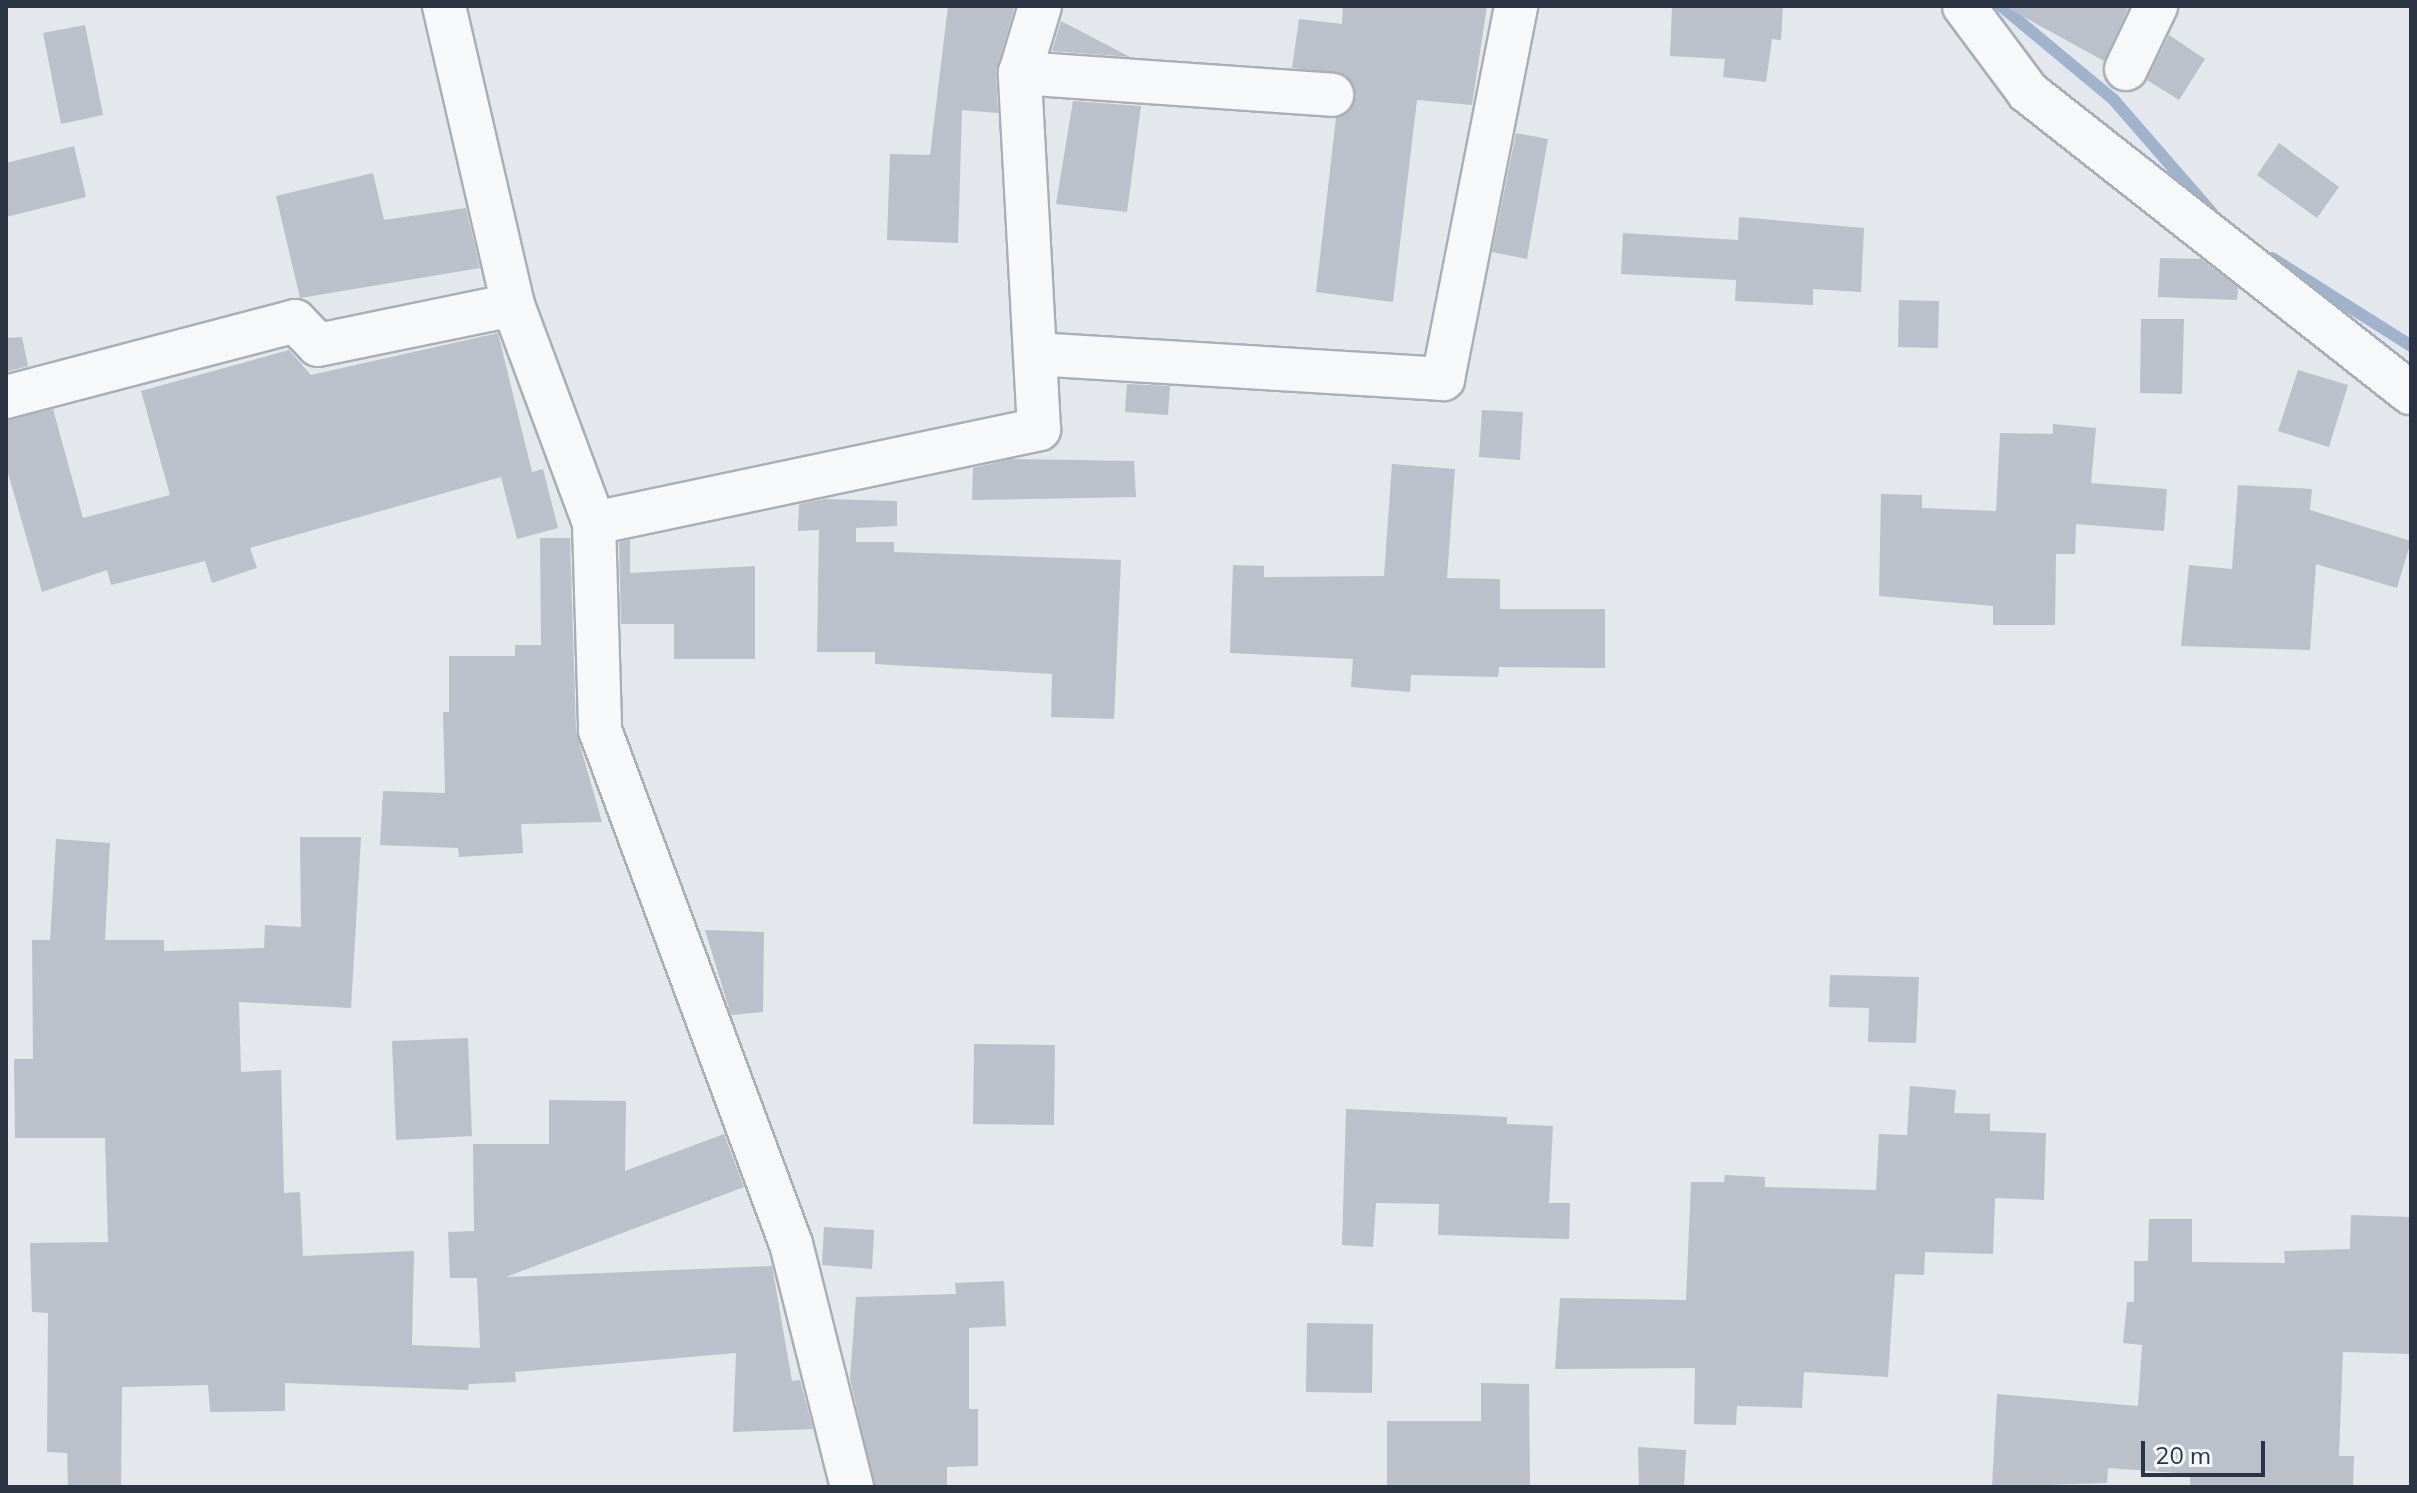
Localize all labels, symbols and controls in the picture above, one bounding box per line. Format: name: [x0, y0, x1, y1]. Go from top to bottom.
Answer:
scale bar: [2145, 1425, 2269, 1475]
text: 20 m: [2155, 1440, 2211, 1470]

